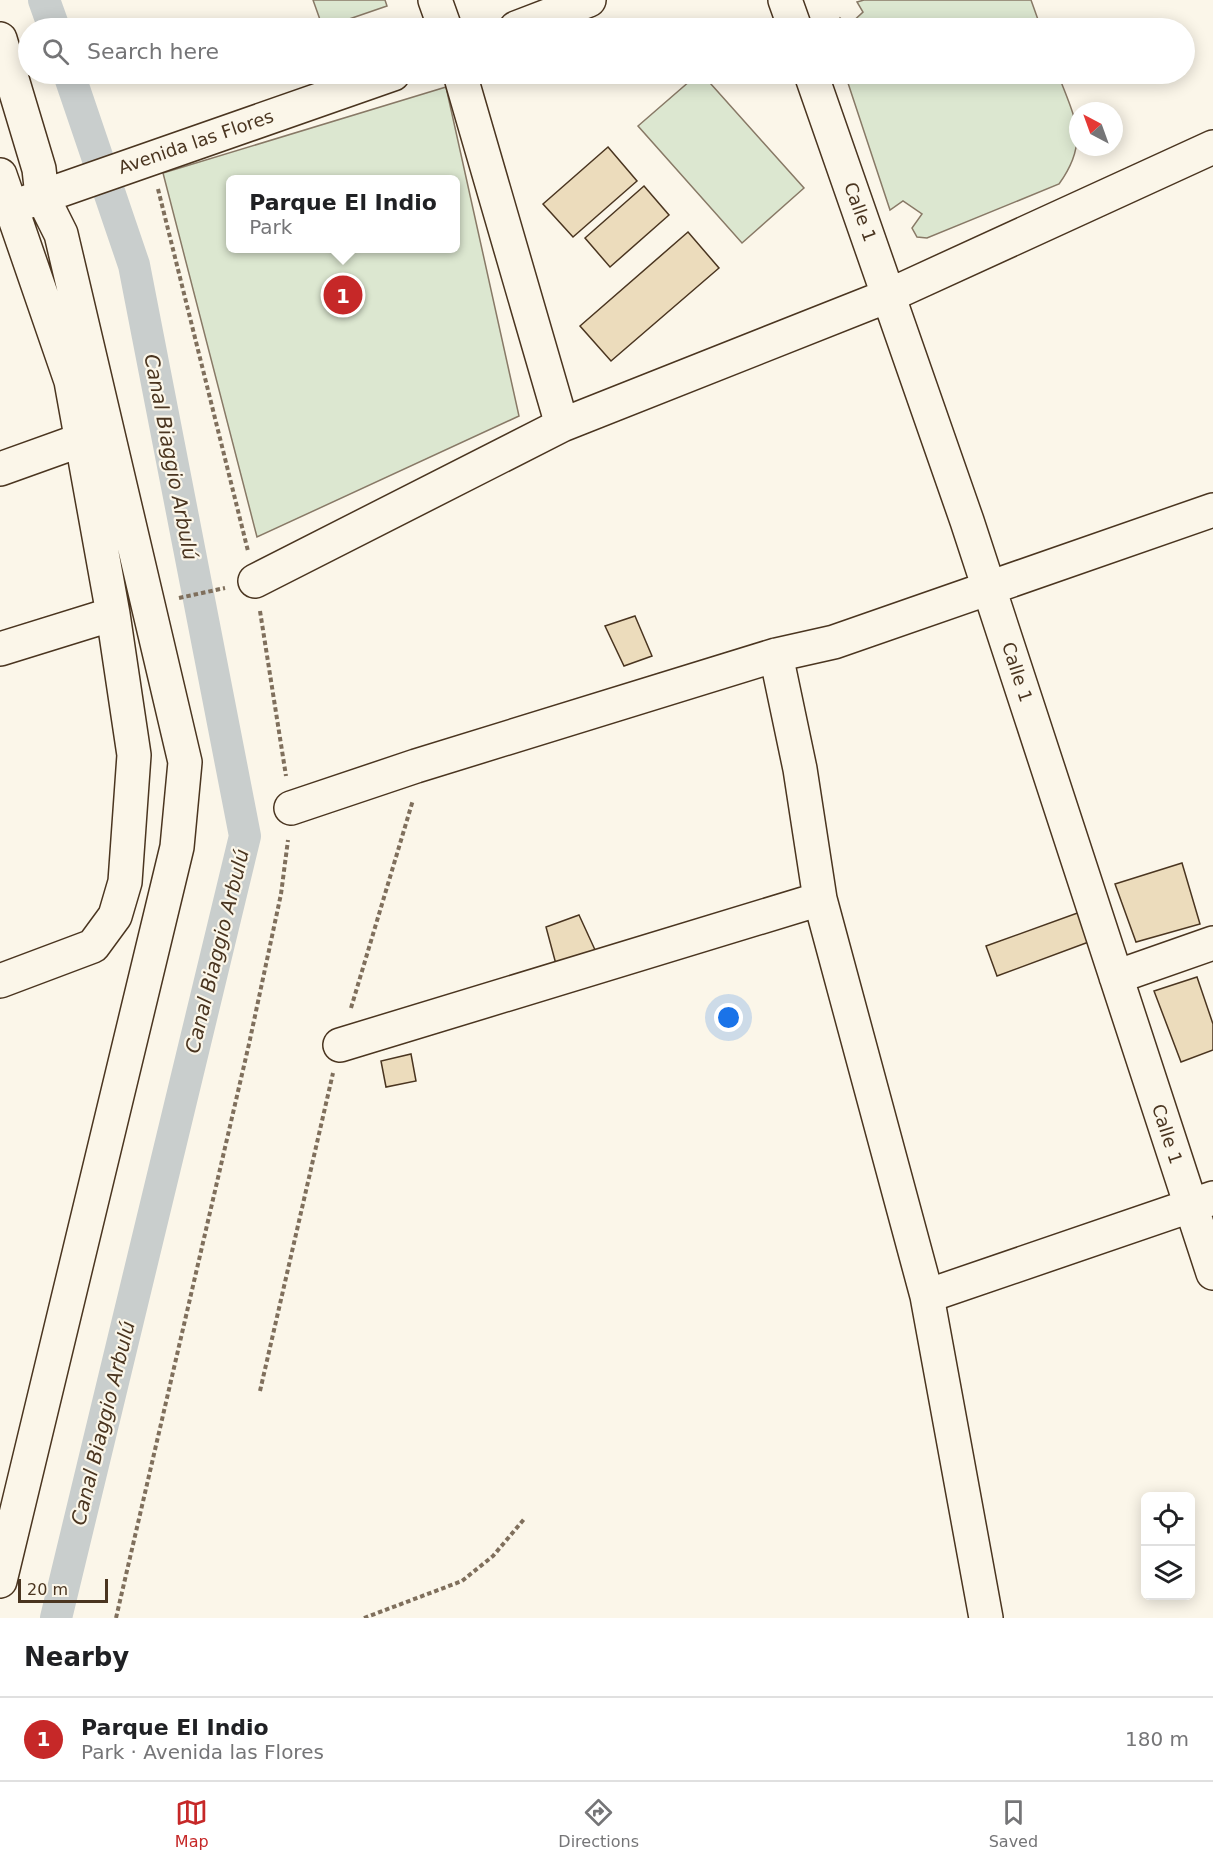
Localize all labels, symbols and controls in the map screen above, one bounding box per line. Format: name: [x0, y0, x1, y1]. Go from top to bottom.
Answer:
search box: [18, 18, 1195, 84]
icon: search: [39, 35, 72, 68]
text: Search here: [87, 39, 219, 64]
north arrow: [1069, 102, 1123, 156]
street label: Avenida las Flores: [116, 105, 276, 178]
popup: [226, 175, 460, 253]
street label: Calle 1: [840, 179, 881, 244]
text: Parque El Indio: [249, 190, 437, 215]
text: Park: [249, 215, 292, 239]
pin: 1: [324, 272, 362, 318]
water label: Canal Biaggio Arbulú: [139, 352, 203, 562]
street label: Calle 1: [998, 639, 1037, 705]
water label: Canal Biaggio Arbulú: [180, 846, 254, 1056]
your location: [714, 1003, 743, 1032]
street label: Calle 1: [1148, 1101, 1187, 1167]
water label: Canal Biaggio Arbulú: [66, 1318, 140, 1528]
map controls: [1141, 1492, 1195, 1600]
button: locate: [1141, 1492, 1195, 1546]
button: layers: [1141, 1546, 1195, 1600]
scale bar: [18, 1576, 108, 1604]
text: 20 m: [27, 1580, 68, 1599]
text: Nearby: [24, 1642, 129, 1672]
text: Parque El Indio: [81, 1715, 269, 1740]
text: 1: [37, 1727, 50, 1751]
text: 180 m: [1125, 1727, 1189, 1751]
text: Park · Avenida las Flores: [81, 1740, 324, 1764]
tab: Map: [175, 1796, 209, 1851]
tab: Directions: [558, 1796, 639, 1851]
tab: Saved: [989, 1796, 1038, 1851]

